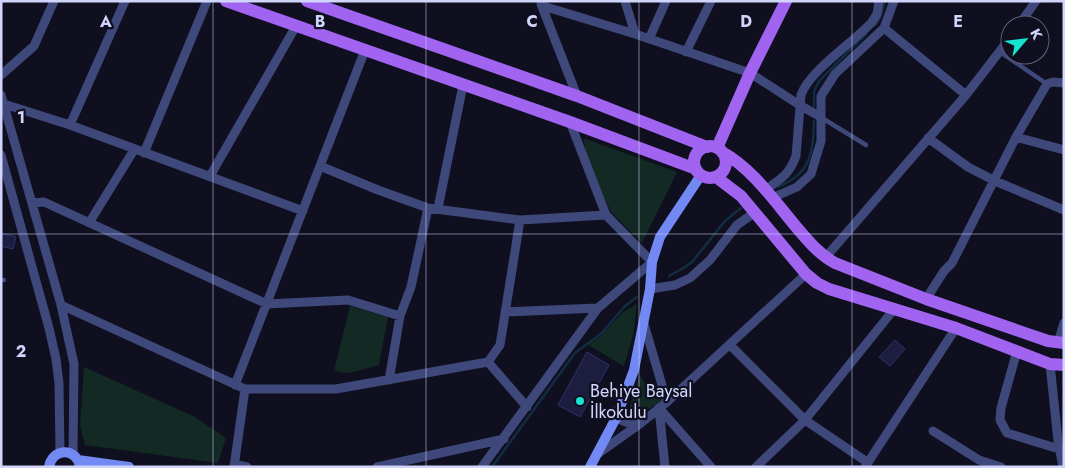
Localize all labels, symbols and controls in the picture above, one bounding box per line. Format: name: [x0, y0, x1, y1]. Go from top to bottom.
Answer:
text: A: [99, 10, 112, 33]
text: B: [315, 10, 325, 33]
text: C: [526, 10, 538, 33]
text: D: [740, 10, 752, 33]
text: E: [953, 10, 963, 33]
north arrow: [1000, 15, 1050, 65]
text: K: [1025, 25, 1048, 43]
text: 1: [17, 106, 25, 129]
text: 2: [16, 340, 26, 363]
place label: Behiye Baysal İlkokulu: [590, 378, 692, 425]
marker: Behiye Baysal İlkokulu: [574, 395, 586, 407]

